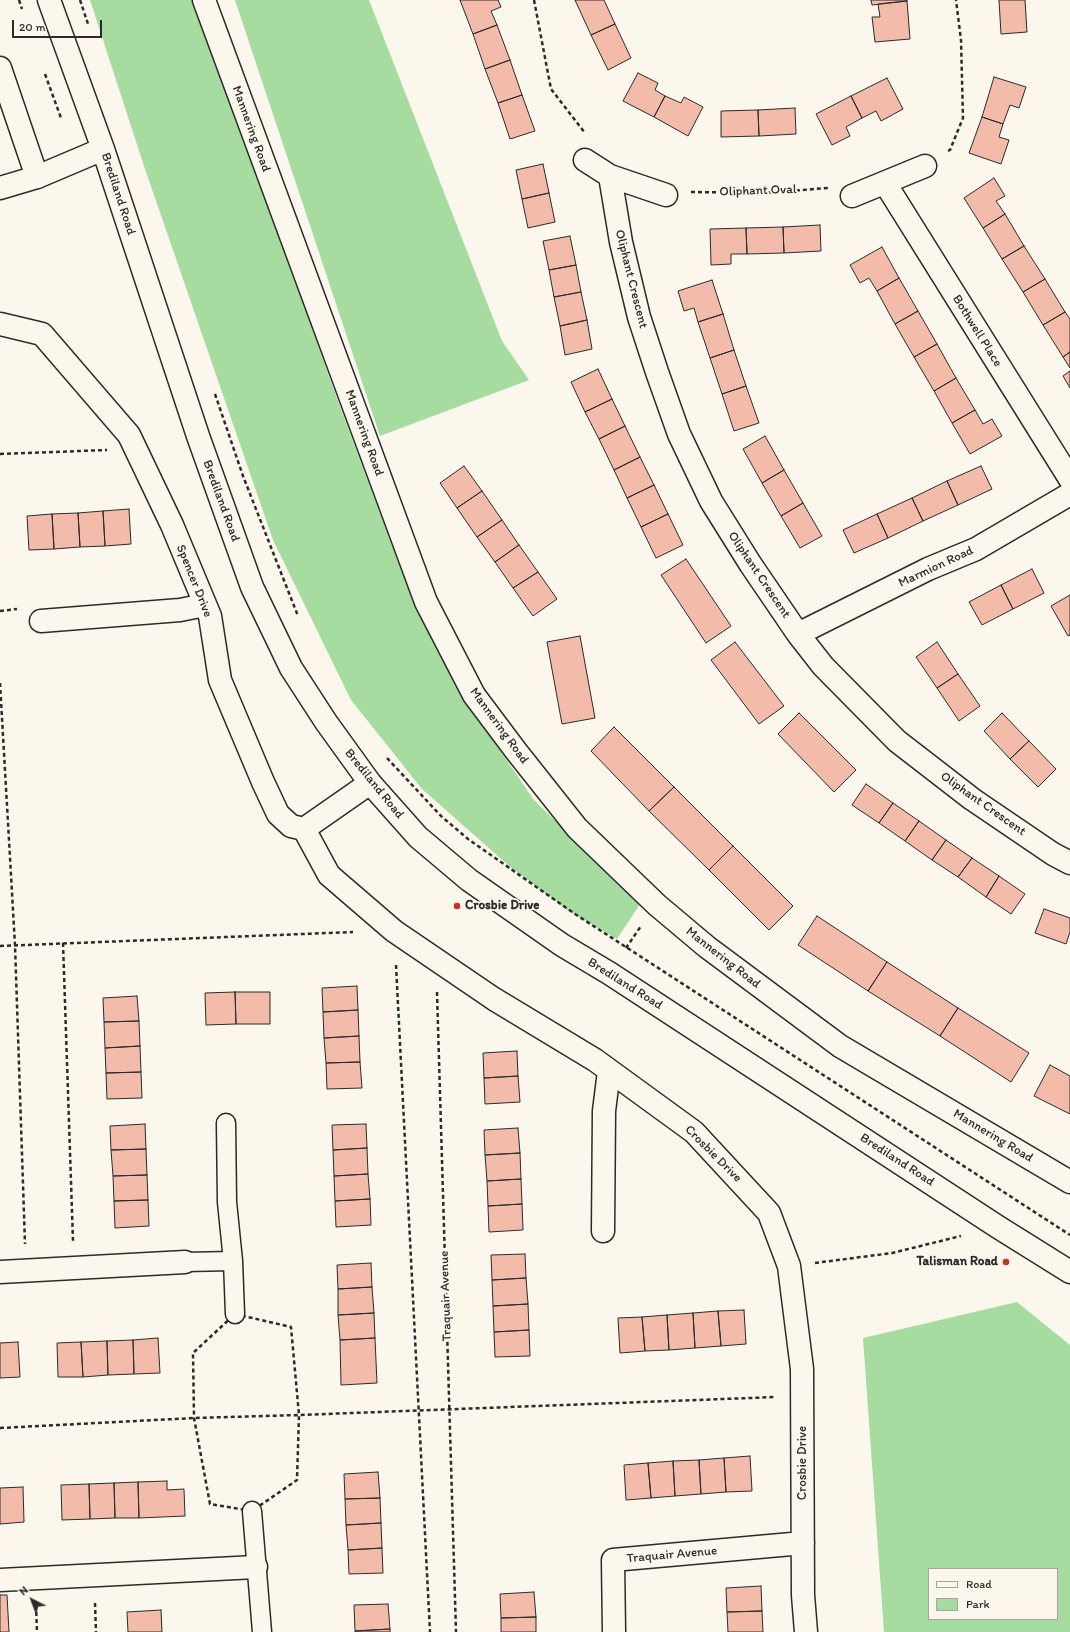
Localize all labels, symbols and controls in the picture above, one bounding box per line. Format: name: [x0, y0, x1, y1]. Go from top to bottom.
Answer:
scale bar: [14, 12, 104, 38]
text: 20 m: [19, 20, 46, 34]
street label: Mannering Road: [228, 84, 274, 174]
street label: Brediland Road: [97, 151, 139, 237]
street label: Oliphant Oval: [719, 182, 797, 200]
street label: Oliphant Crescent: [611, 228, 651, 330]
street label: Bothwell Place: [949, 292, 1005, 370]
street label: Mannering Road: [341, 388, 387, 478]
street label: Brediland Road: [199, 458, 243, 544]
street label: Oliphant Crescent: [724, 529, 794, 621]
street label: Spencer Drive: [172, 542, 216, 620]
street label: Marmion Road: [896, 543, 976, 591]
street label: Mannering Road: [466, 685, 532, 767]
street label: Brediland Road: [341, 746, 407, 822]
street label: Oliphant Crescent: [937, 769, 1029, 839]
place label: Crosbie Drive: [465, 898, 539, 914]
marker: Crosbie Drive: [452, 901, 462, 911]
street label: Mannering Road: [682, 924, 764, 992]
street label: Brediland Road: [585, 955, 665, 1013]
street label: Mannering Road: [950, 1106, 1036, 1166]
street label: Crosbie Drive: [681, 1122, 745, 1186]
street label: Brediland Road: [857, 1130, 937, 1190]
street label: Traquair Avenue: [437, 1250, 455, 1342]
place label: Talisman Road: [916, 1254, 998, 1270]
marker: Talisman Road: [1001, 1257, 1011, 1267]
street label: Crosbie Drive: [795, 1426, 811, 1500]
street label: Traquair Avenue: [626, 1543, 718, 1567]
legend: [928, 1568, 1058, 1620]
text: Road: [966, 1577, 992, 1591]
north arrow: [12, 1580, 52, 1620]
text: N: [17, 1583, 31, 1598]
text: Park: [966, 1597, 990, 1611]

